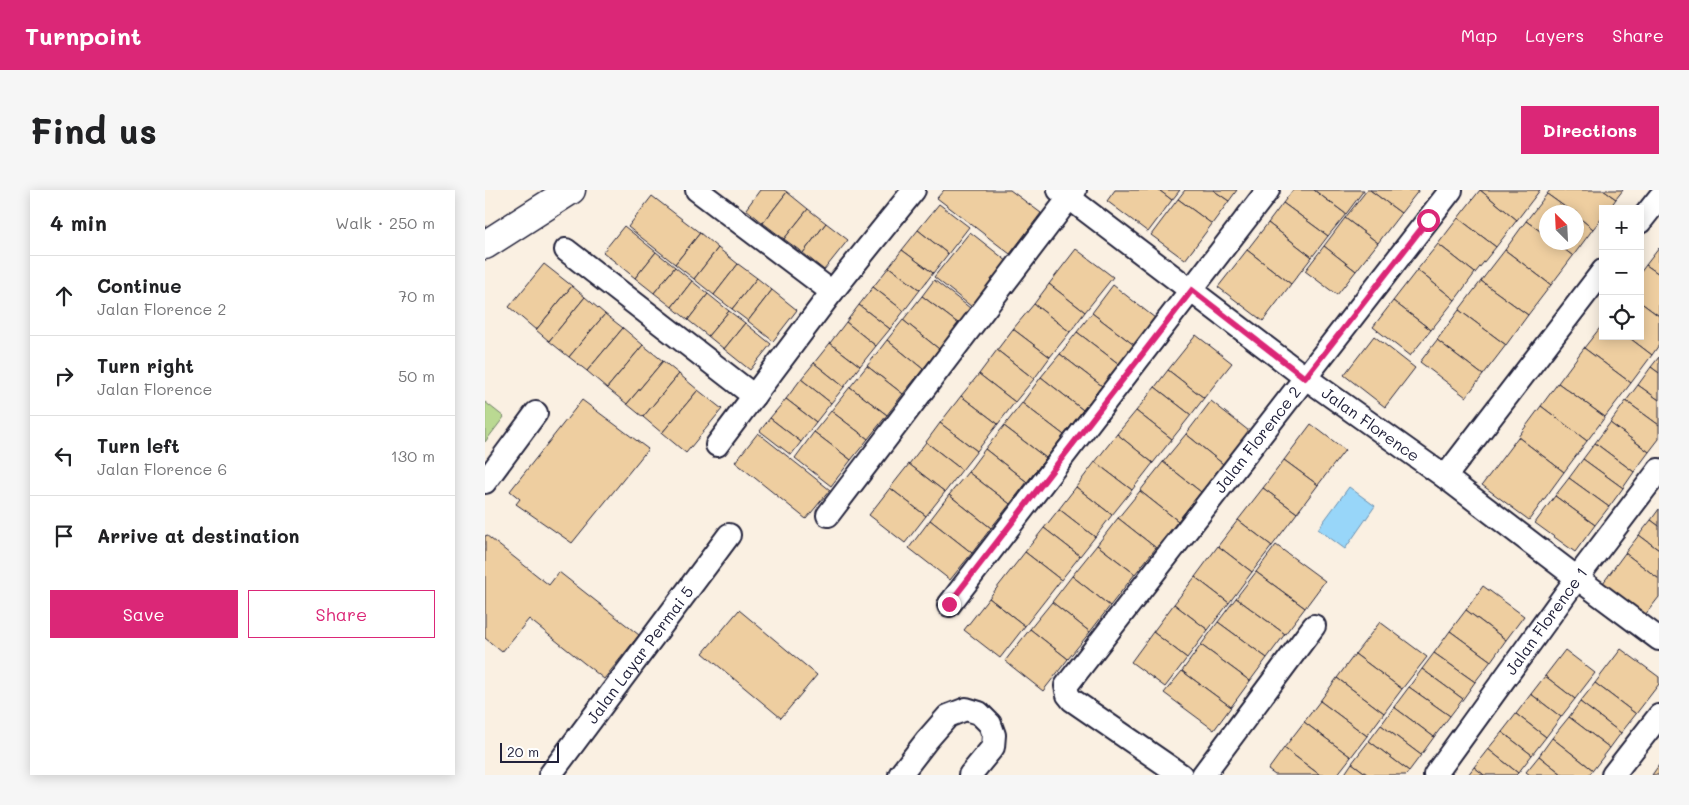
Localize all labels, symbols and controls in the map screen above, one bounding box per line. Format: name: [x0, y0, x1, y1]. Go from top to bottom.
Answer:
text: Turnpoint: [25, 20, 141, 51]
text: Map: [1461, 23, 1497, 47]
text: Layers: [1525, 23, 1584, 47]
text: Share: [1612, 23, 1664, 47]
button: Directions: [1521, 106, 1659, 154]
text: Find us: [30, 107, 157, 153]
north arrow: [1539, 205, 1584, 250]
map controls: [1599, 205, 1644, 340]
button: +: [1599, 205, 1644, 250]
text: 4 min: [50, 209, 107, 236]
route start: [1417, 209, 1440, 232]
text: Walk · 250 m: [335, 212, 435, 233]
button: −: [1599, 250, 1644, 295]
text: Continue: [97, 273, 182, 298]
icon: ahead: [50, 282, 78, 310]
text: 70 m: [398, 285, 435, 306]
button: locate: [1599, 295, 1644, 340]
text: Jalan Florence 2: [97, 298, 226, 319]
text: Turn right: [97, 353, 194, 378]
icon: right: [50, 362, 78, 390]
text: 50 m: [398, 365, 435, 386]
text: Jalan Florence: [97, 378, 212, 399]
street label: Jalan Florence 2: [1209, 382, 1305, 497]
street label: Jalan Florence: [1318, 382, 1424, 466]
text: Turn left: [97, 433, 180, 458]
icon: left: [50, 442, 78, 470]
text: 130 m: [391, 445, 435, 466]
text: Jalan Florence 6: [97, 458, 227, 479]
icon: arrive: [50, 522, 78, 550]
text: Arrive at destination: [97, 523, 300, 548]
street label: Jalan Florence 1: [1500, 563, 1592, 679]
street label: Jalan Layar Permai 5: [581, 581, 697, 727]
button: Save: [50, 590, 238, 638]
button: Share: [248, 590, 435, 638]
route end: [938, 593, 961, 616]
scale bar: [500, 740, 559, 763]
text: 20 m: [507, 742, 539, 761]

